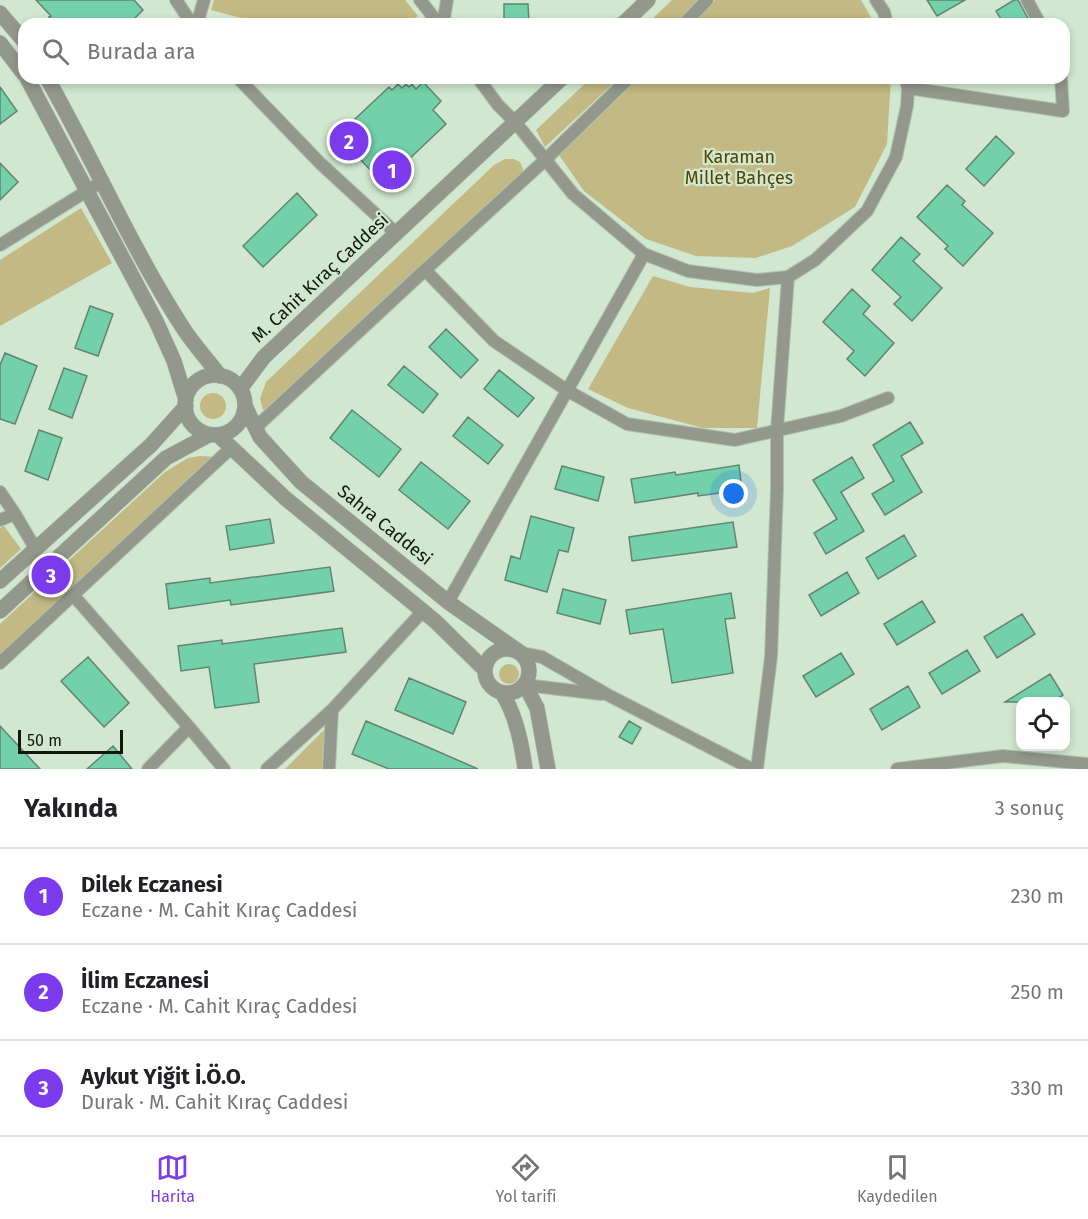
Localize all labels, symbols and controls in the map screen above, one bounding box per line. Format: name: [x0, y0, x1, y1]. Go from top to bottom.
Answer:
search box: [18, 18, 1070, 84]
icon: search: [39, 35, 72, 68]
text: Burada ara: [87, 38, 195, 65]
pin: 2: [330, 118, 368, 164]
park label: Karaman Millet Bahçes: [685, 146, 793, 189]
pin: 1: [372, 148, 412, 192]
street label: M. Cahit Kıraç Caddesi: [247, 209, 393, 347]
your location: [719, 479, 748, 508]
street label: Sahra Caddesi: [333, 480, 437, 570]
pin: 3: [32, 552, 70, 598]
map controls: [1016, 697, 1070, 751]
button: locate: [1016, 697, 1070, 751]
scale bar: [18, 727, 123, 754]
text: 50 m: [27, 731, 62, 750]
text: Yakında: [24, 793, 118, 824]
text: 3 sonuç: [995, 796, 1064, 820]
text: Dilek Eczanesi: [81, 871, 223, 898]
text: 1: [39, 884, 48, 908]
text: 230 m: [1011, 884, 1064, 908]
text: Eczane · M. Cahit Kıraç Caddesi: [81, 898, 357, 922]
text: İlim Eczanesi: [81, 967, 209, 994]
text: 2: [38, 980, 49, 1004]
text: 250 m: [1010, 980, 1064, 1004]
text: Eczane · M. Cahit Kıraç Caddesi: [81, 994, 357, 1018]
text: Aykut Yiğit İ.Ö.O.: [81, 1063, 246, 1090]
text: 3: [38, 1076, 49, 1100]
text: 330 m: [1010, 1076, 1064, 1100]
text: Durak · M. Cahit Kıraç Caddesi: [81, 1090, 348, 1114]
tab: Harita: [150, 1151, 195, 1206]
tab: Yol tarifi: [495, 1151, 557, 1206]
tab: Kaydedilen: [857, 1151, 938, 1206]

